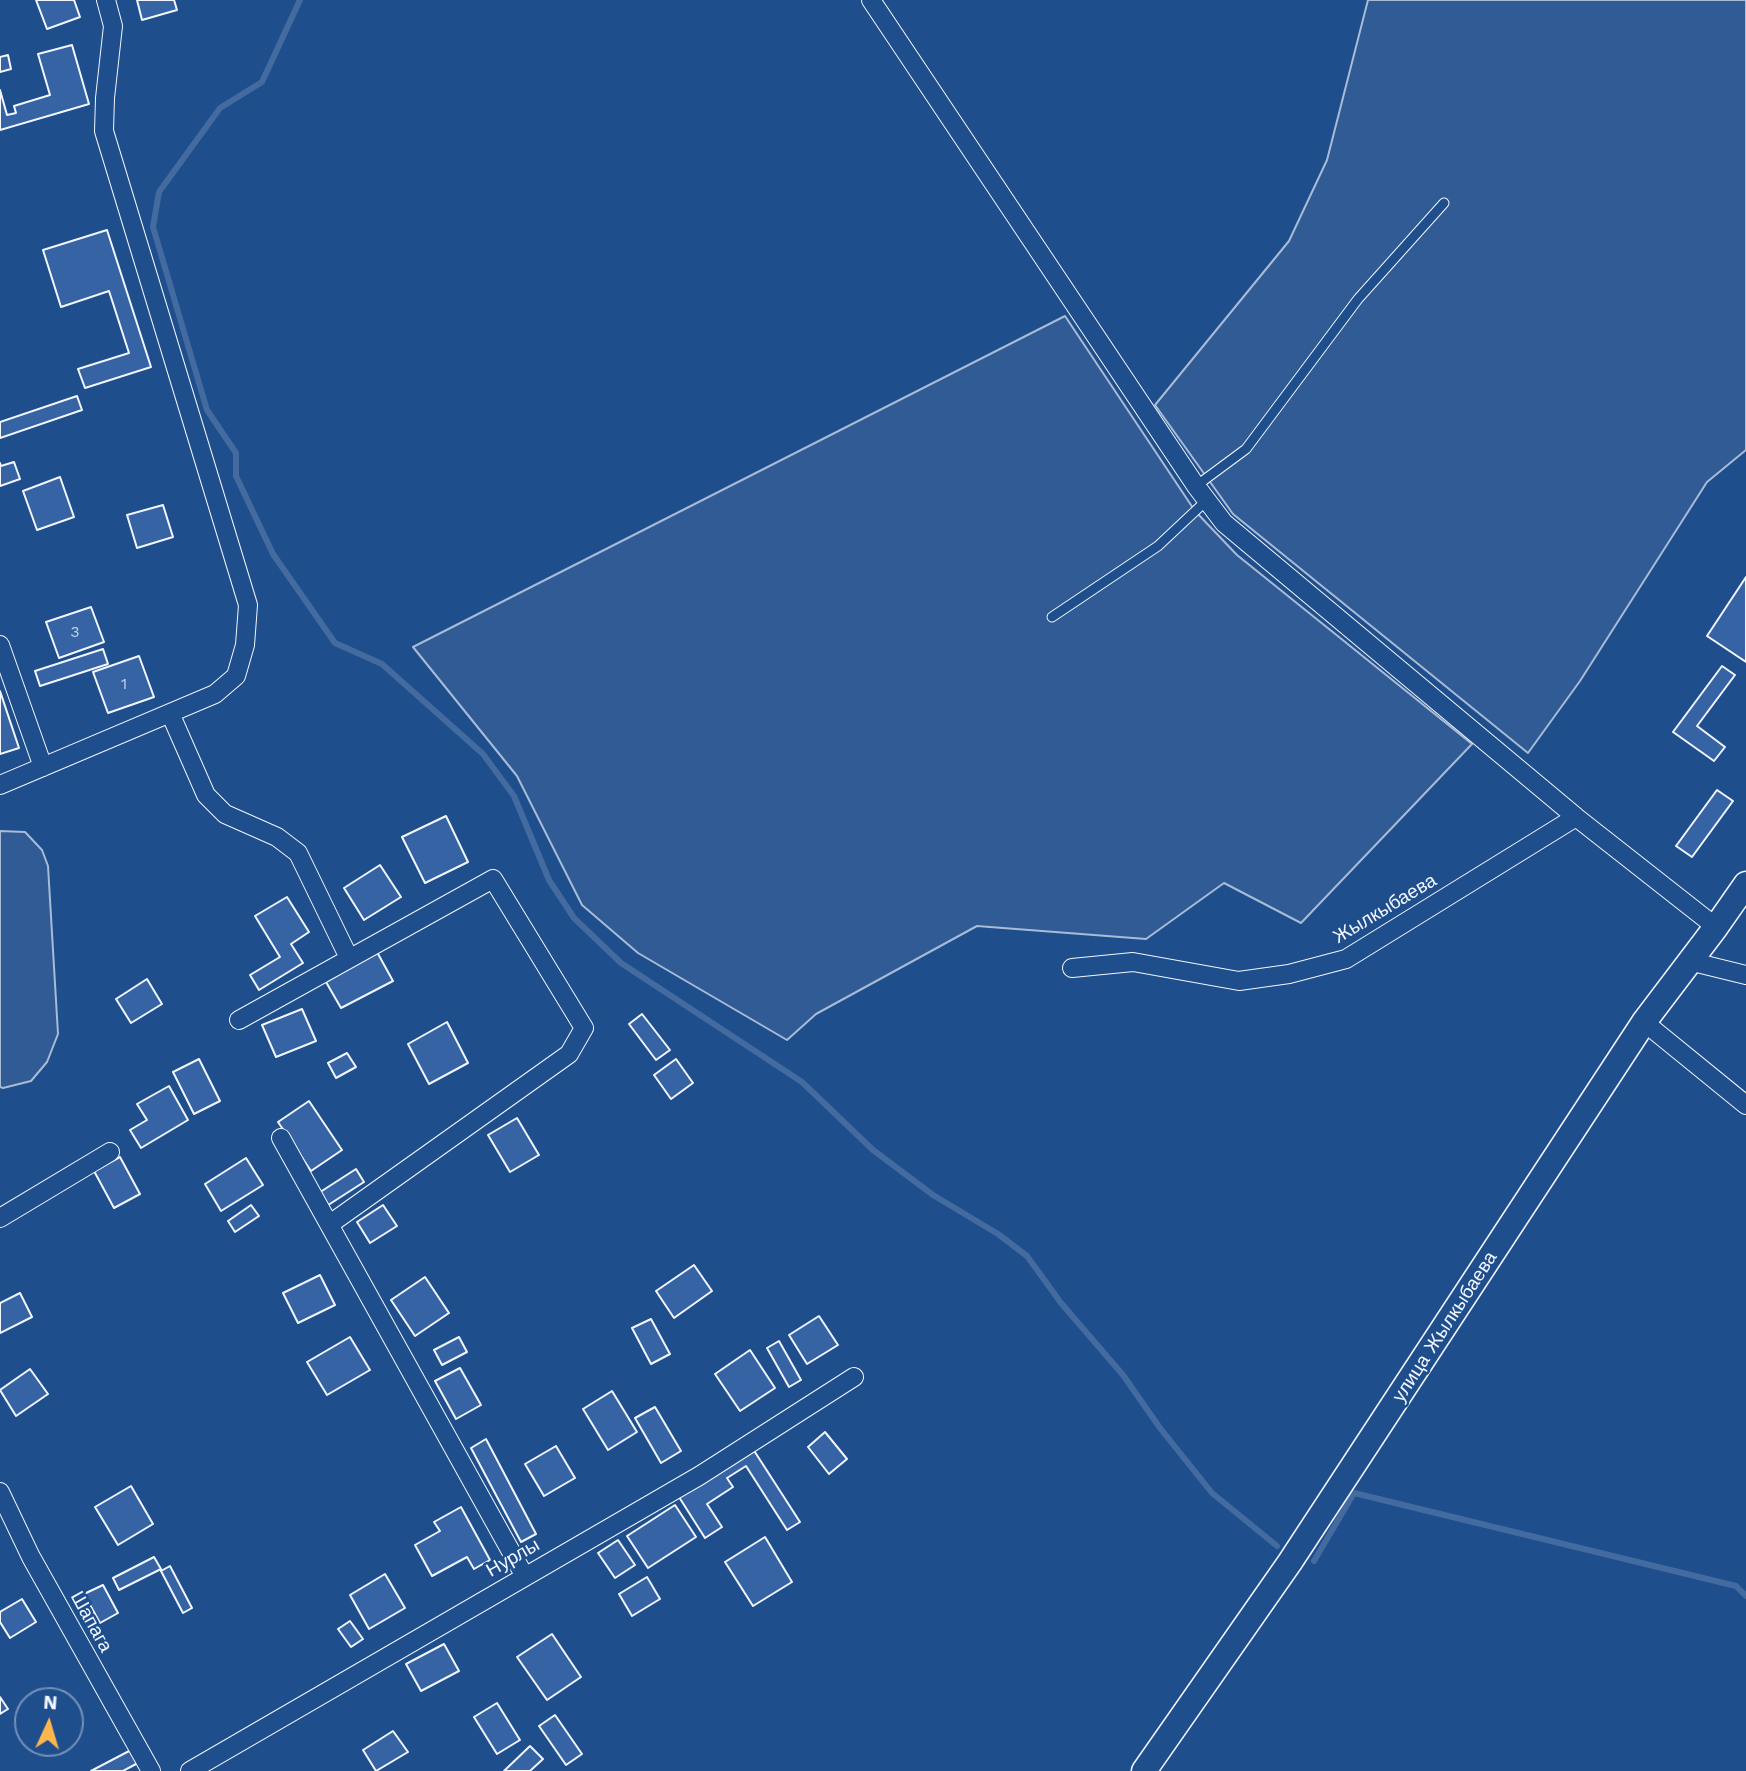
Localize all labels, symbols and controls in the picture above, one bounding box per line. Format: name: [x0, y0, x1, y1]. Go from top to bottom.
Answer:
house number: 3: [70, 622, 80, 642]
house number: 1: [121, 674, 127, 694]
street label: Жылкыбаева: [1329, 869, 1441, 949]
street label: улица Жылкыбаева: [1388, 1247, 1502, 1407]
street label: Нурлы: [482, 1534, 544, 1582]
street label: Шапага: [65, 1588, 117, 1656]
north arrow: [14, 1687, 84, 1757]
text: N: [43, 1691, 58, 1715]

